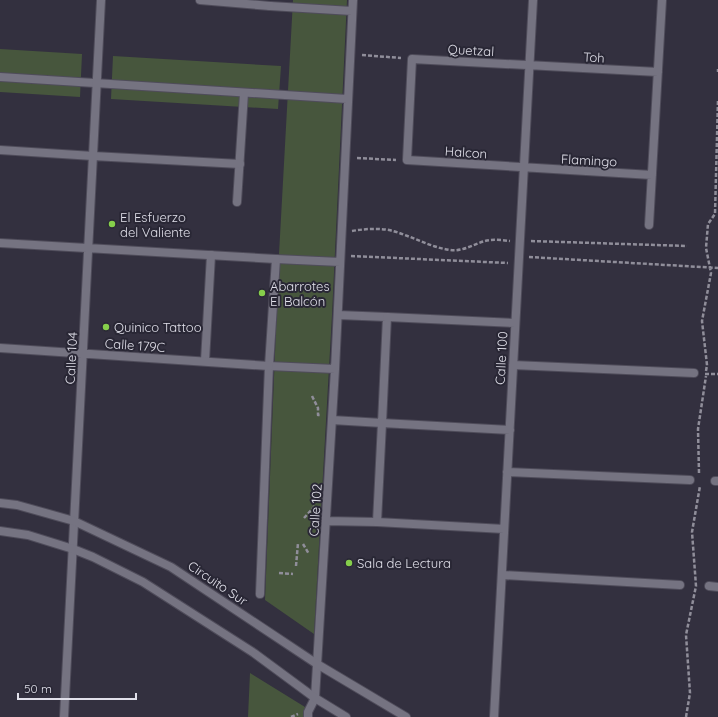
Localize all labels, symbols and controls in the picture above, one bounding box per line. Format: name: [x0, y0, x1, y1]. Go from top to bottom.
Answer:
street label: Quetzal: [447, 41, 495, 59]
street label: Toh: [583, 48, 605, 66]
street label: Halcon: [444, 143, 488, 161]
street label: Flamingo: [561, 151, 618, 169]
place label: El Esfuerzo del Valiente: [120, 209, 190, 240]
marker: El Esfuerzo del Valiente: [107, 219, 117, 229]
place label: Abarrotes El Balcón: [270, 278, 330, 309]
marker: Abarrotes El Balcón: [257, 288, 267, 298]
place label: Quinico Tattoo: [114, 319, 202, 335]
marker: Quinico Tattoo: [101, 322, 111, 332]
street label: Calle 104: [62, 331, 80, 385]
street label: Calle 100: [492, 331, 510, 385]
street label: Calle 179C: [104, 335, 166, 355]
street label: Calle 102: [305, 483, 325, 537]
place label: Sala de Lectura: [357, 555, 451, 571]
street label: Circuito Sur: [185, 557, 251, 609]
marker: Sala de Lectura: [344, 558, 354, 568]
scale bar: [18, 675, 136, 701]
text: 50 m: [24, 681, 52, 696]

